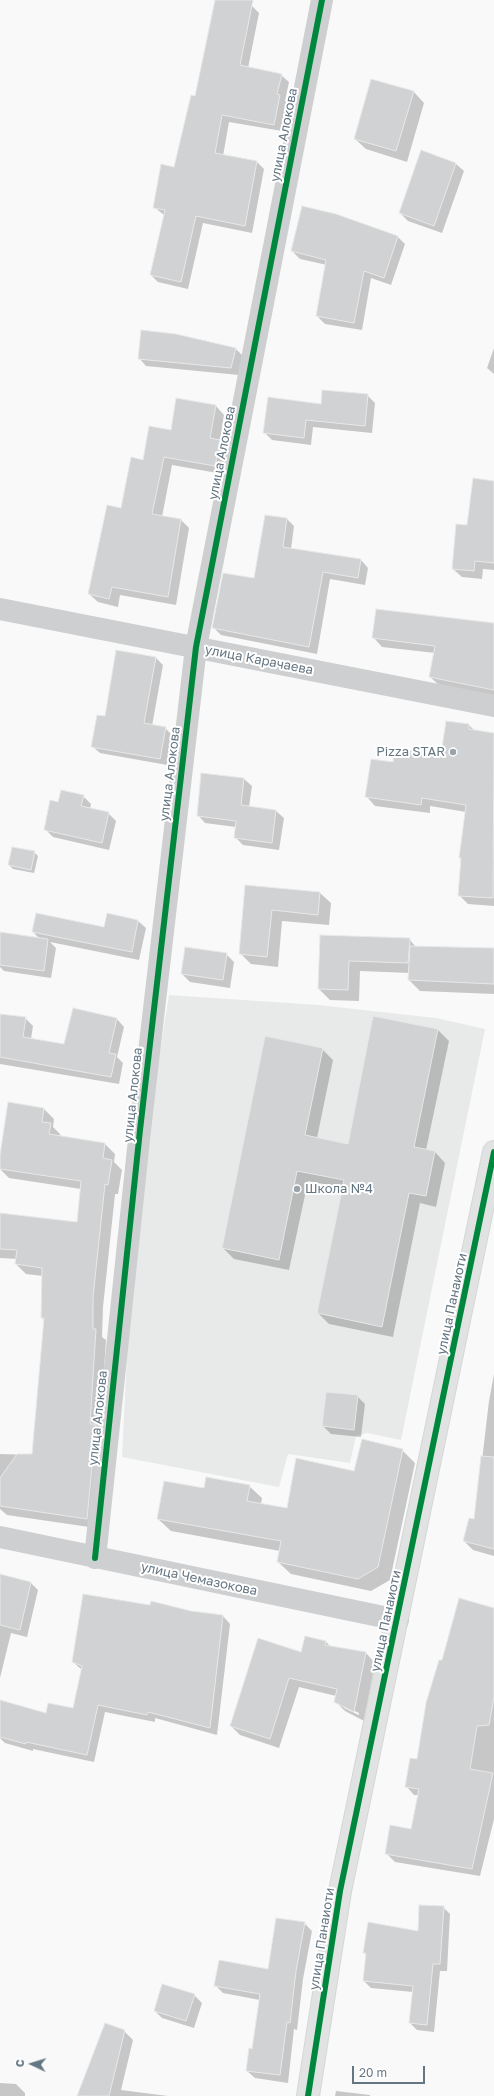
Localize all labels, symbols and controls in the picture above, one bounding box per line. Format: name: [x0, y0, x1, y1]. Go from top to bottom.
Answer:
street label: улица Алокова: [267, 87, 301, 183]
street label: улица Алокова: [205, 405, 239, 501]
street label: улица Карачаева: [204, 642, 314, 678]
street label: улица Алокова: [156, 726, 184, 822]
place label: Pizza STAR: [376, 744, 445, 760]
marker: Pizza STAR: [448, 747, 458, 757]
street label: улица Алокова: [120, 1047, 146, 1143]
place label: Школа №4: [305, 1181, 373, 1197]
marker: Школа №4: [292, 1184, 302, 1194]
street label: улица Панаиоти: [434, 1252, 470, 1356]
street label: улица Алокова: [85, 1370, 111, 1466]
street label: улица Чемазокова: [139, 1559, 259, 1599]
street label: улица Панаиоти: [368, 1569, 404, 1673]
street label: улица Панаиоти: [306, 1887, 338, 1991]
north arrow: [12, 2044, 52, 2084]
scale bar: [354, 2058, 427, 2084]
text: С: [13, 2059, 26, 2067]
text: 20 m: [359, 2065, 387, 2080]

